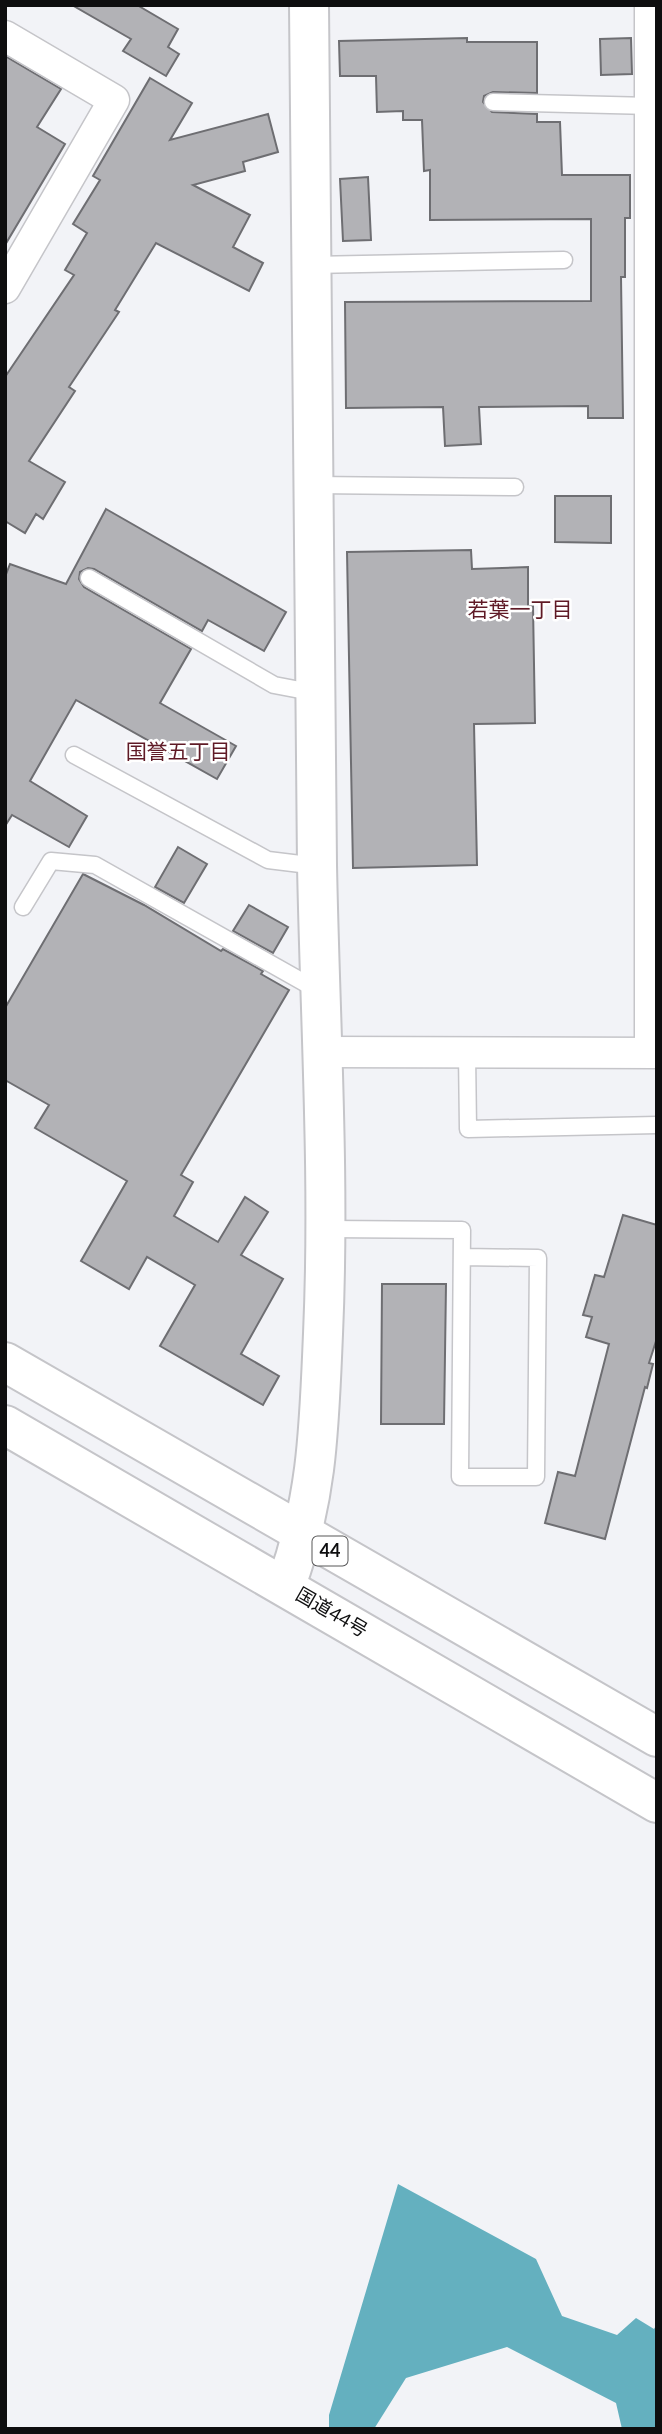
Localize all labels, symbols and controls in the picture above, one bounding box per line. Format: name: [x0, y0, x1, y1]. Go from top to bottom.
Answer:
district label: 若葉一丁目: [468, 596, 573, 621]
district label: 国誉五丁目: [126, 738, 231, 763]
road number: 44: [312, 1536, 348, 1566]
street label: 国道44号: [292, 1582, 372, 1641]

